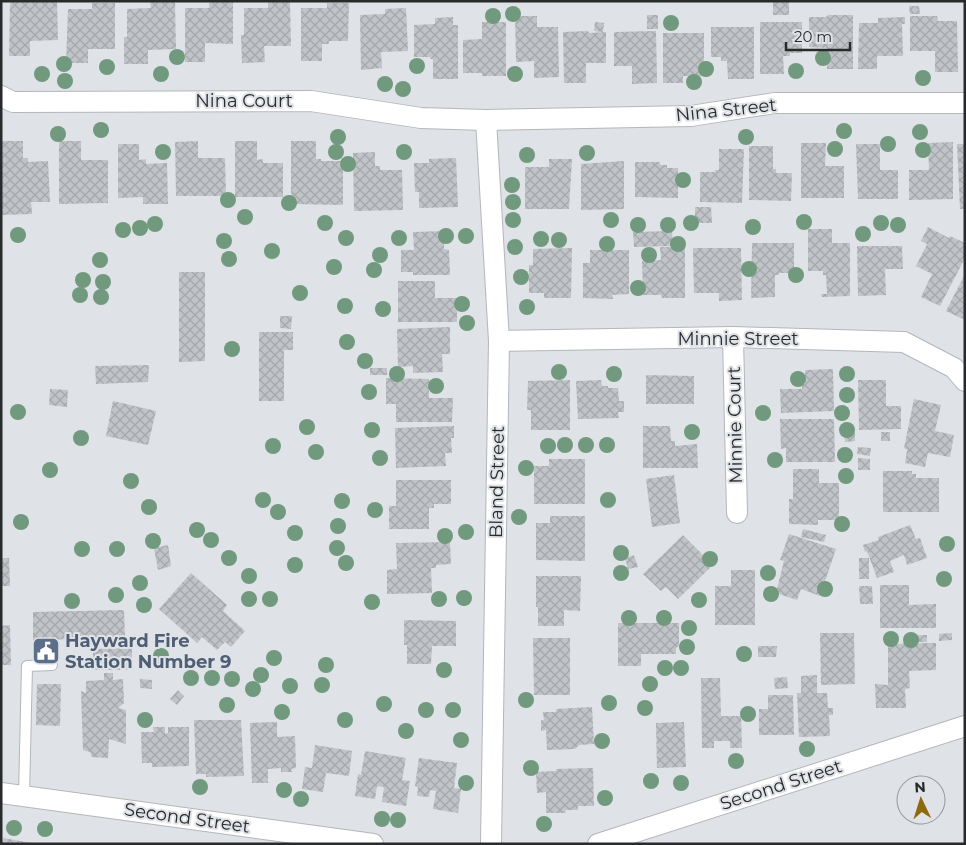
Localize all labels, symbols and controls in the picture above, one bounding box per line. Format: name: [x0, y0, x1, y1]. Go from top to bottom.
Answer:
scale bar: [786, 20, 850, 52]
text: 20 m: [794, 27, 832, 46]
street label: Nina Court: [195, 90, 293, 112]
street label: Nina Street: [674, 94, 778, 126]
street label: Minnie Street: [677, 328, 799, 350]
street label: Minnie Court: [723, 366, 747, 484]
street label: Bland Street: [485, 426, 509, 538]
place label: Hayward Fire Station Number 9: [65, 630, 232, 673]
public building icon: Hayward Fire Station Number 9: [31, 636, 61, 666]
street label: Second Street: [717, 755, 845, 815]
north arrow: [896, 775, 946, 825]
text: N: [914, 778, 926, 796]
street label: Second Street: [123, 798, 251, 838]

